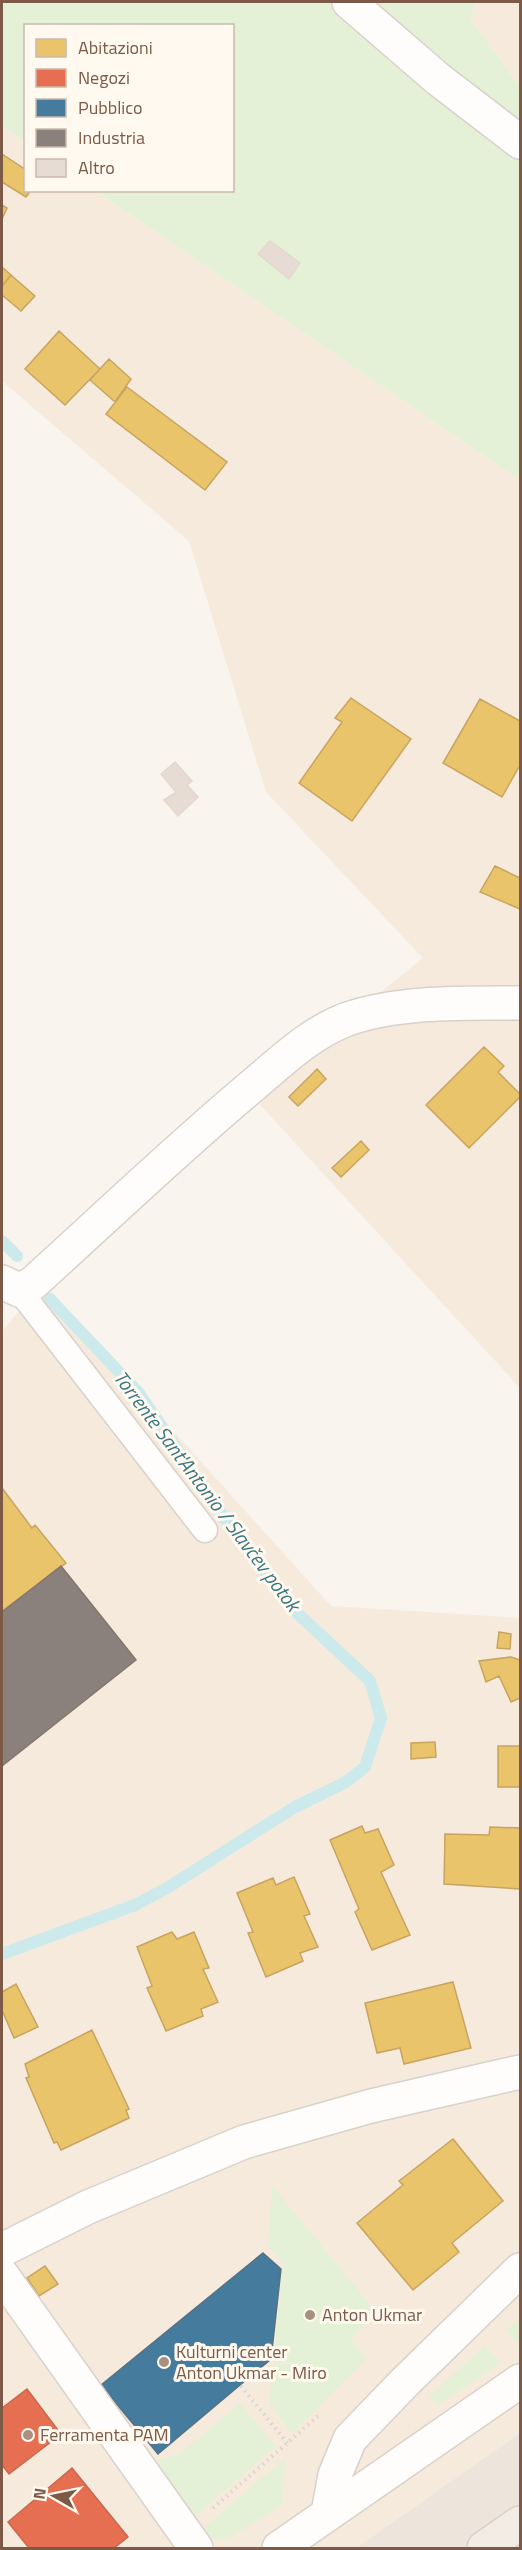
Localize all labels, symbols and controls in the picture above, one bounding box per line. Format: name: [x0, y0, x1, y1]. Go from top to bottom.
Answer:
legend: [24, 24, 234, 192]
text: Abitazioni: [78, 34, 153, 61]
text: Negozi: [78, 64, 130, 91]
text: Pubblico: [78, 94, 143, 121]
text: Industria: [78, 124, 145, 151]
text: Altro: [78, 154, 115, 181]
water label: Torrente Sant'Antonio / Slavčev potok: [106, 1364, 310, 1619]
place label: Anton Ukmar: [322, 2301, 422, 2328]
marker: Anton Ukmar: [303, 2308, 317, 2322]
place label: Kulturni center Anton Ukmar - Miro: [176, 2338, 327, 2386]
marker: Kulturni center Anton Ukmar - Miro: [157, 2355, 171, 2369]
place label: Ferramenta PAM: [40, 2421, 169, 2448]
marker: Ferramenta PAM: [21, 2428, 35, 2442]
north arrow: [24, 2466, 84, 2526]
text: N: [26, 2486, 52, 2501]

